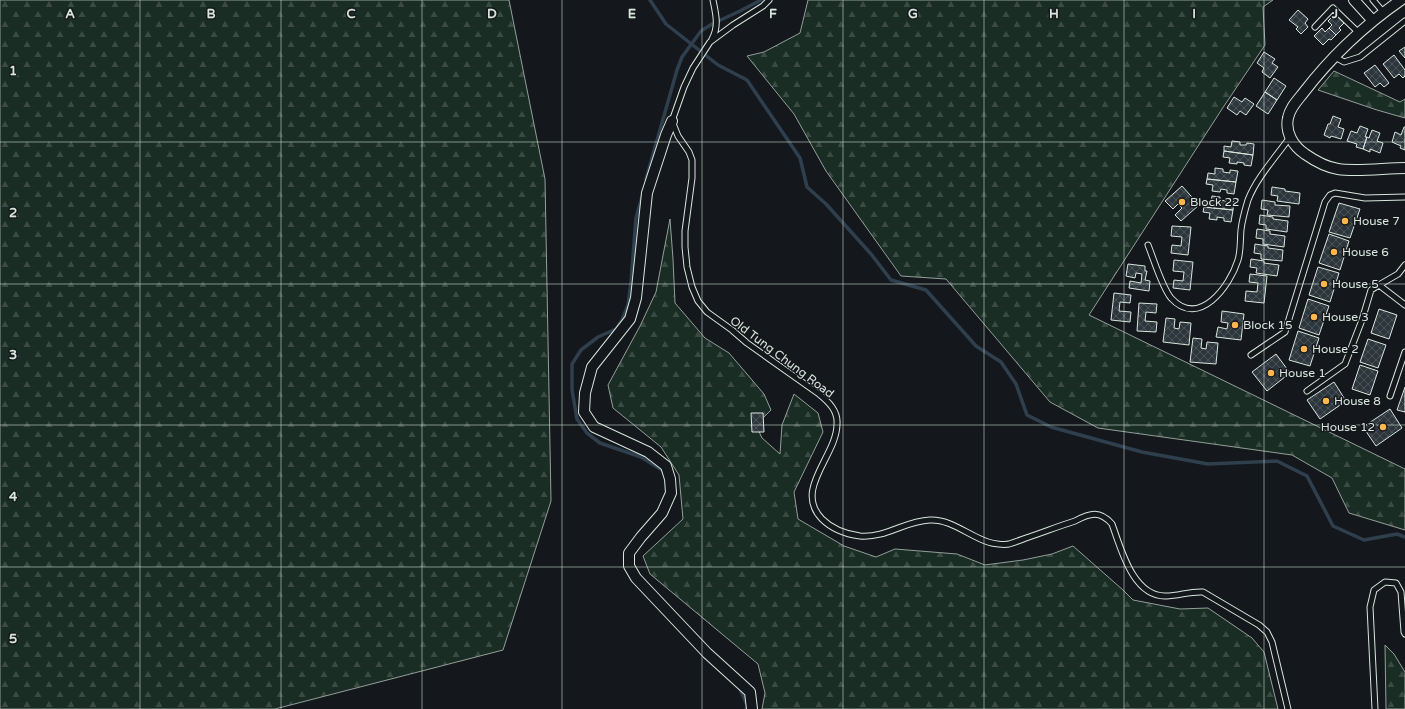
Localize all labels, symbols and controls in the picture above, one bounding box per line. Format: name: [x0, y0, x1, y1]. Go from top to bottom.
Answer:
text: A: [65, 6, 75, 22]
text: B: [206, 6, 216, 22]
text: C: [346, 6, 356, 22]
text: D: [487, 6, 497, 22]
text: E: [628, 6, 636, 22]
text: F: [769, 6, 777, 22]
text: G: [908, 6, 918, 22]
text: H: [1049, 6, 1059, 22]
text: I: [1192, 6, 1196, 22]
text: J: [1331, 6, 1338, 22]
text: 1: [9, 63, 17, 79]
place label: Block 22: [1190, 195, 1240, 209]
marker: Block 22: [1177, 197, 1187, 207]
text: 2: [9, 205, 17, 221]
place label: House 7: [1353, 214, 1400, 228]
marker: House 7: [1340, 216, 1350, 226]
place label: House 6: [1342, 245, 1389, 259]
marker: House 6: [1329, 247, 1339, 257]
place label: House 5: [1332, 277, 1379, 291]
marker: House 5: [1319, 279, 1329, 289]
place label: House 3: [1322, 310, 1369, 324]
marker: House 3: [1309, 312, 1319, 322]
street label: Old Tung Chung Road: [727, 313, 837, 401]
place label: Block 15: [1243, 318, 1293, 332]
marker: Block 15: [1230, 320, 1240, 330]
place label: House 2: [1312, 342, 1359, 356]
marker: House 2: [1299, 344, 1309, 354]
text: 3: [9, 347, 17, 363]
place label: House 1: [1279, 366, 1326, 380]
marker: House 1: [1266, 368, 1276, 378]
place label: House 8: [1334, 394, 1381, 408]
marker: House 8: [1321, 396, 1331, 406]
place label: House 12: [1321, 420, 1375, 434]
marker: House 12: [1378, 422, 1388, 432]
text: 4: [9, 489, 18, 505]
text: 5: [9, 631, 17, 647]

